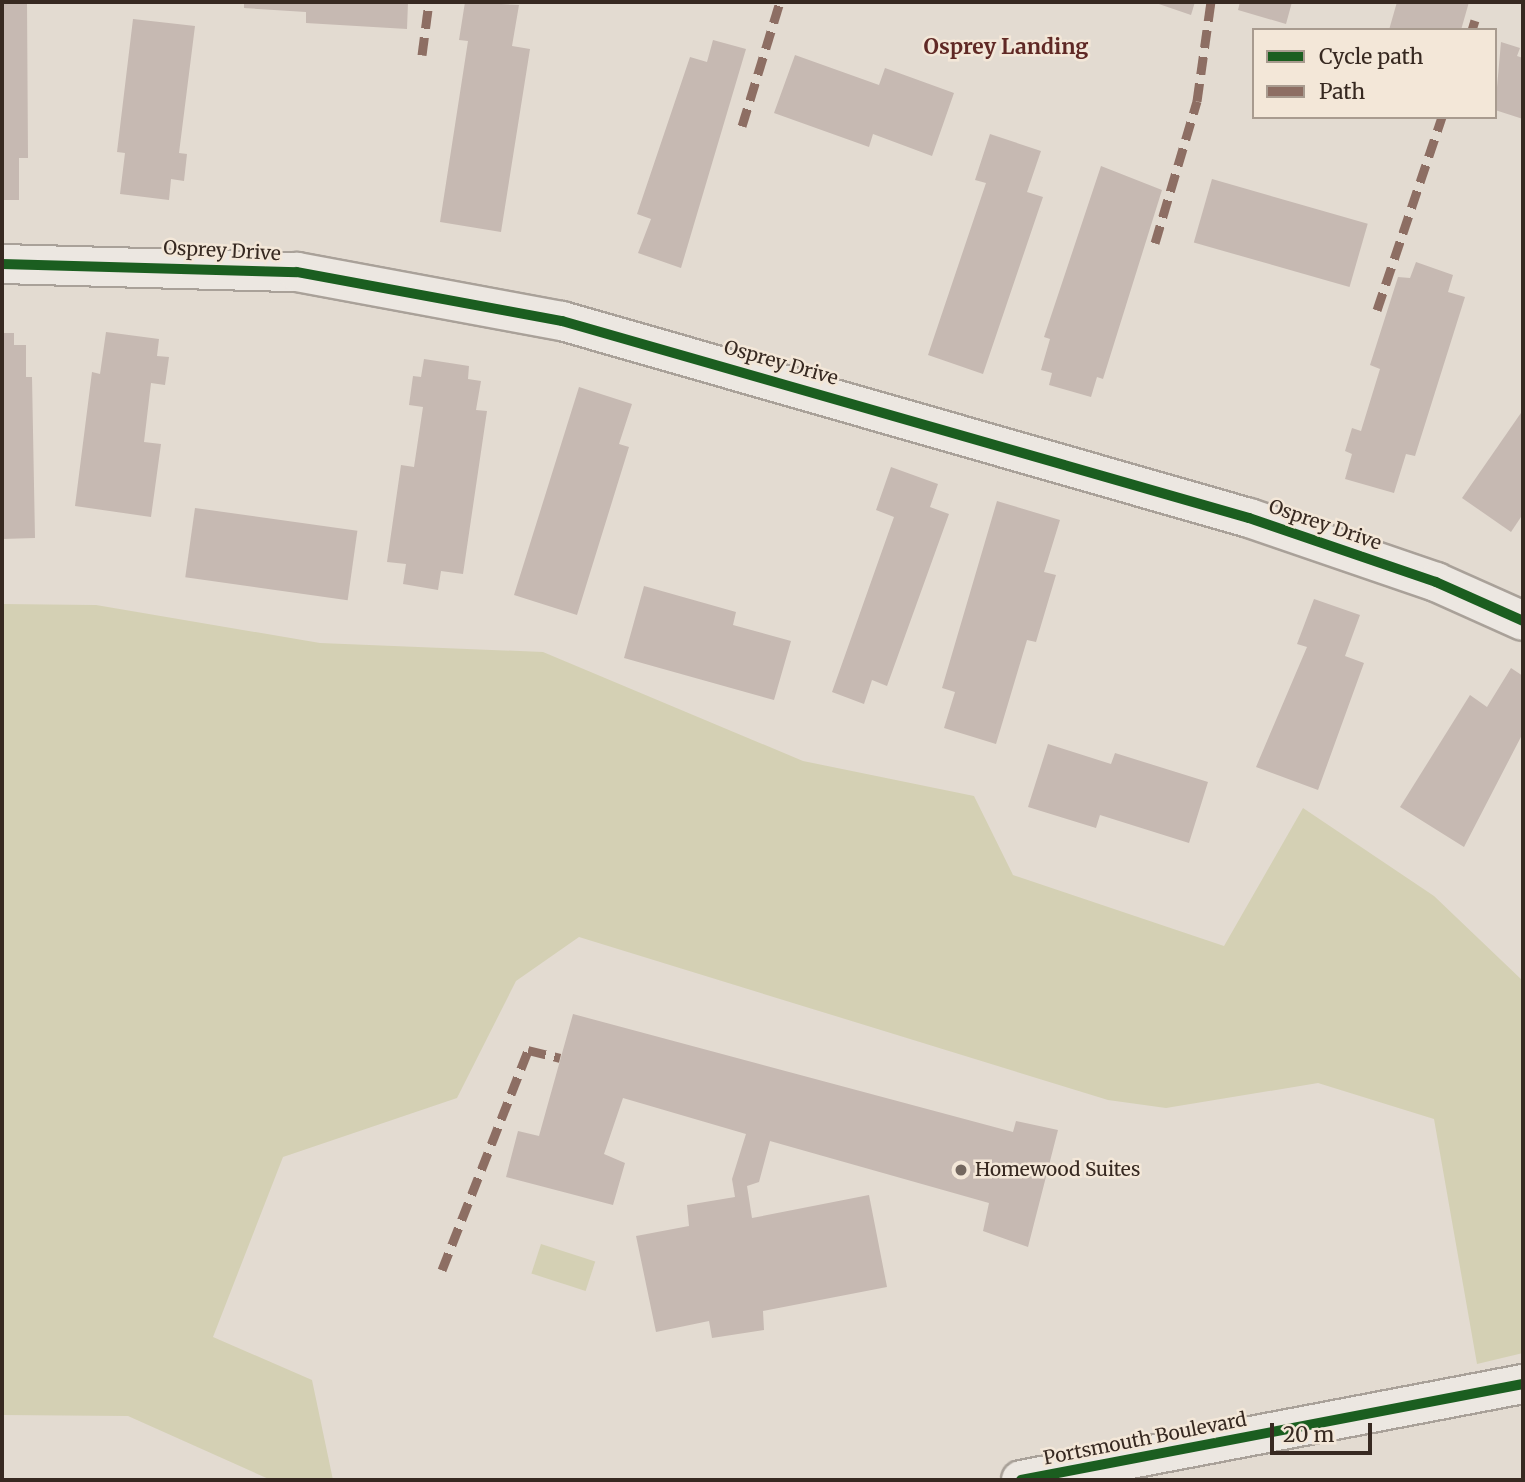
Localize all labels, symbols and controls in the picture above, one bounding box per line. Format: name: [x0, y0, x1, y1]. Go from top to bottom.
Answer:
legend: [1252, 28, 1497, 119]
district label: Osprey Landing: [924, 34, 1088, 60]
text: Cycle path: [1319, 43, 1423, 70]
text: Path: [1319, 78, 1365, 105]
street label: Osprey Drive: [163, 237, 281, 265]
street label: Osprey Drive: [721, 336, 841, 390]
street label: Osprey Drive: [1266, 495, 1384, 555]
place label: Homewood Suites: [975, 1159, 1140, 1181]
marker: Homewood Suites: [953, 1162, 969, 1178]
street label: Portsmouth Boulevard: [1042, 1408, 1248, 1470]
scale bar: [1273, 1408, 1374, 1452]
text: 20 m: [1283, 1421, 1334, 1448]

